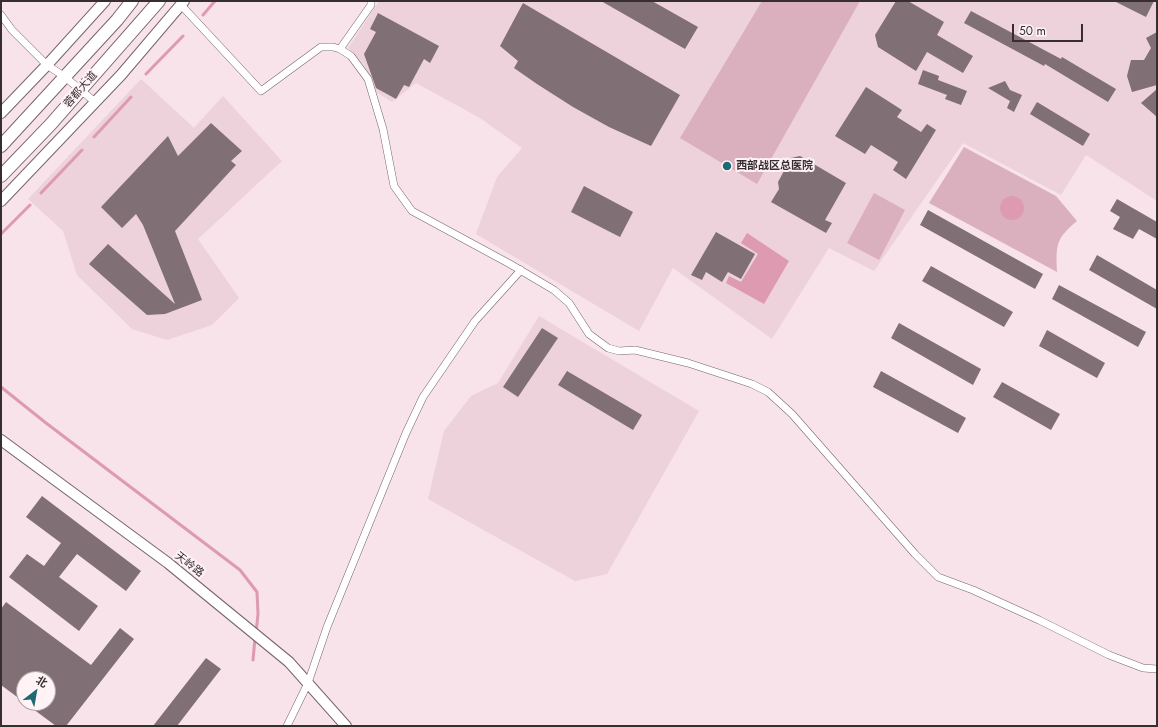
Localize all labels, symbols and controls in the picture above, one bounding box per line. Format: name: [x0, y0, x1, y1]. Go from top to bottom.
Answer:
scale bar: [1014, 16, 1085, 42]
text: 50 m: [1019, 22, 1046, 40]
street label: 蓉都大道: [62, 69, 100, 111]
place label: 西部战区总医院: [736, 159, 813, 173]
marker: 西部战区总医院: [721, 160, 733, 172]
street label: 天岭路: [172, 550, 206, 580]
north arrow: [16, 671, 56, 711]
text: 北: [33, 672, 51, 691]

